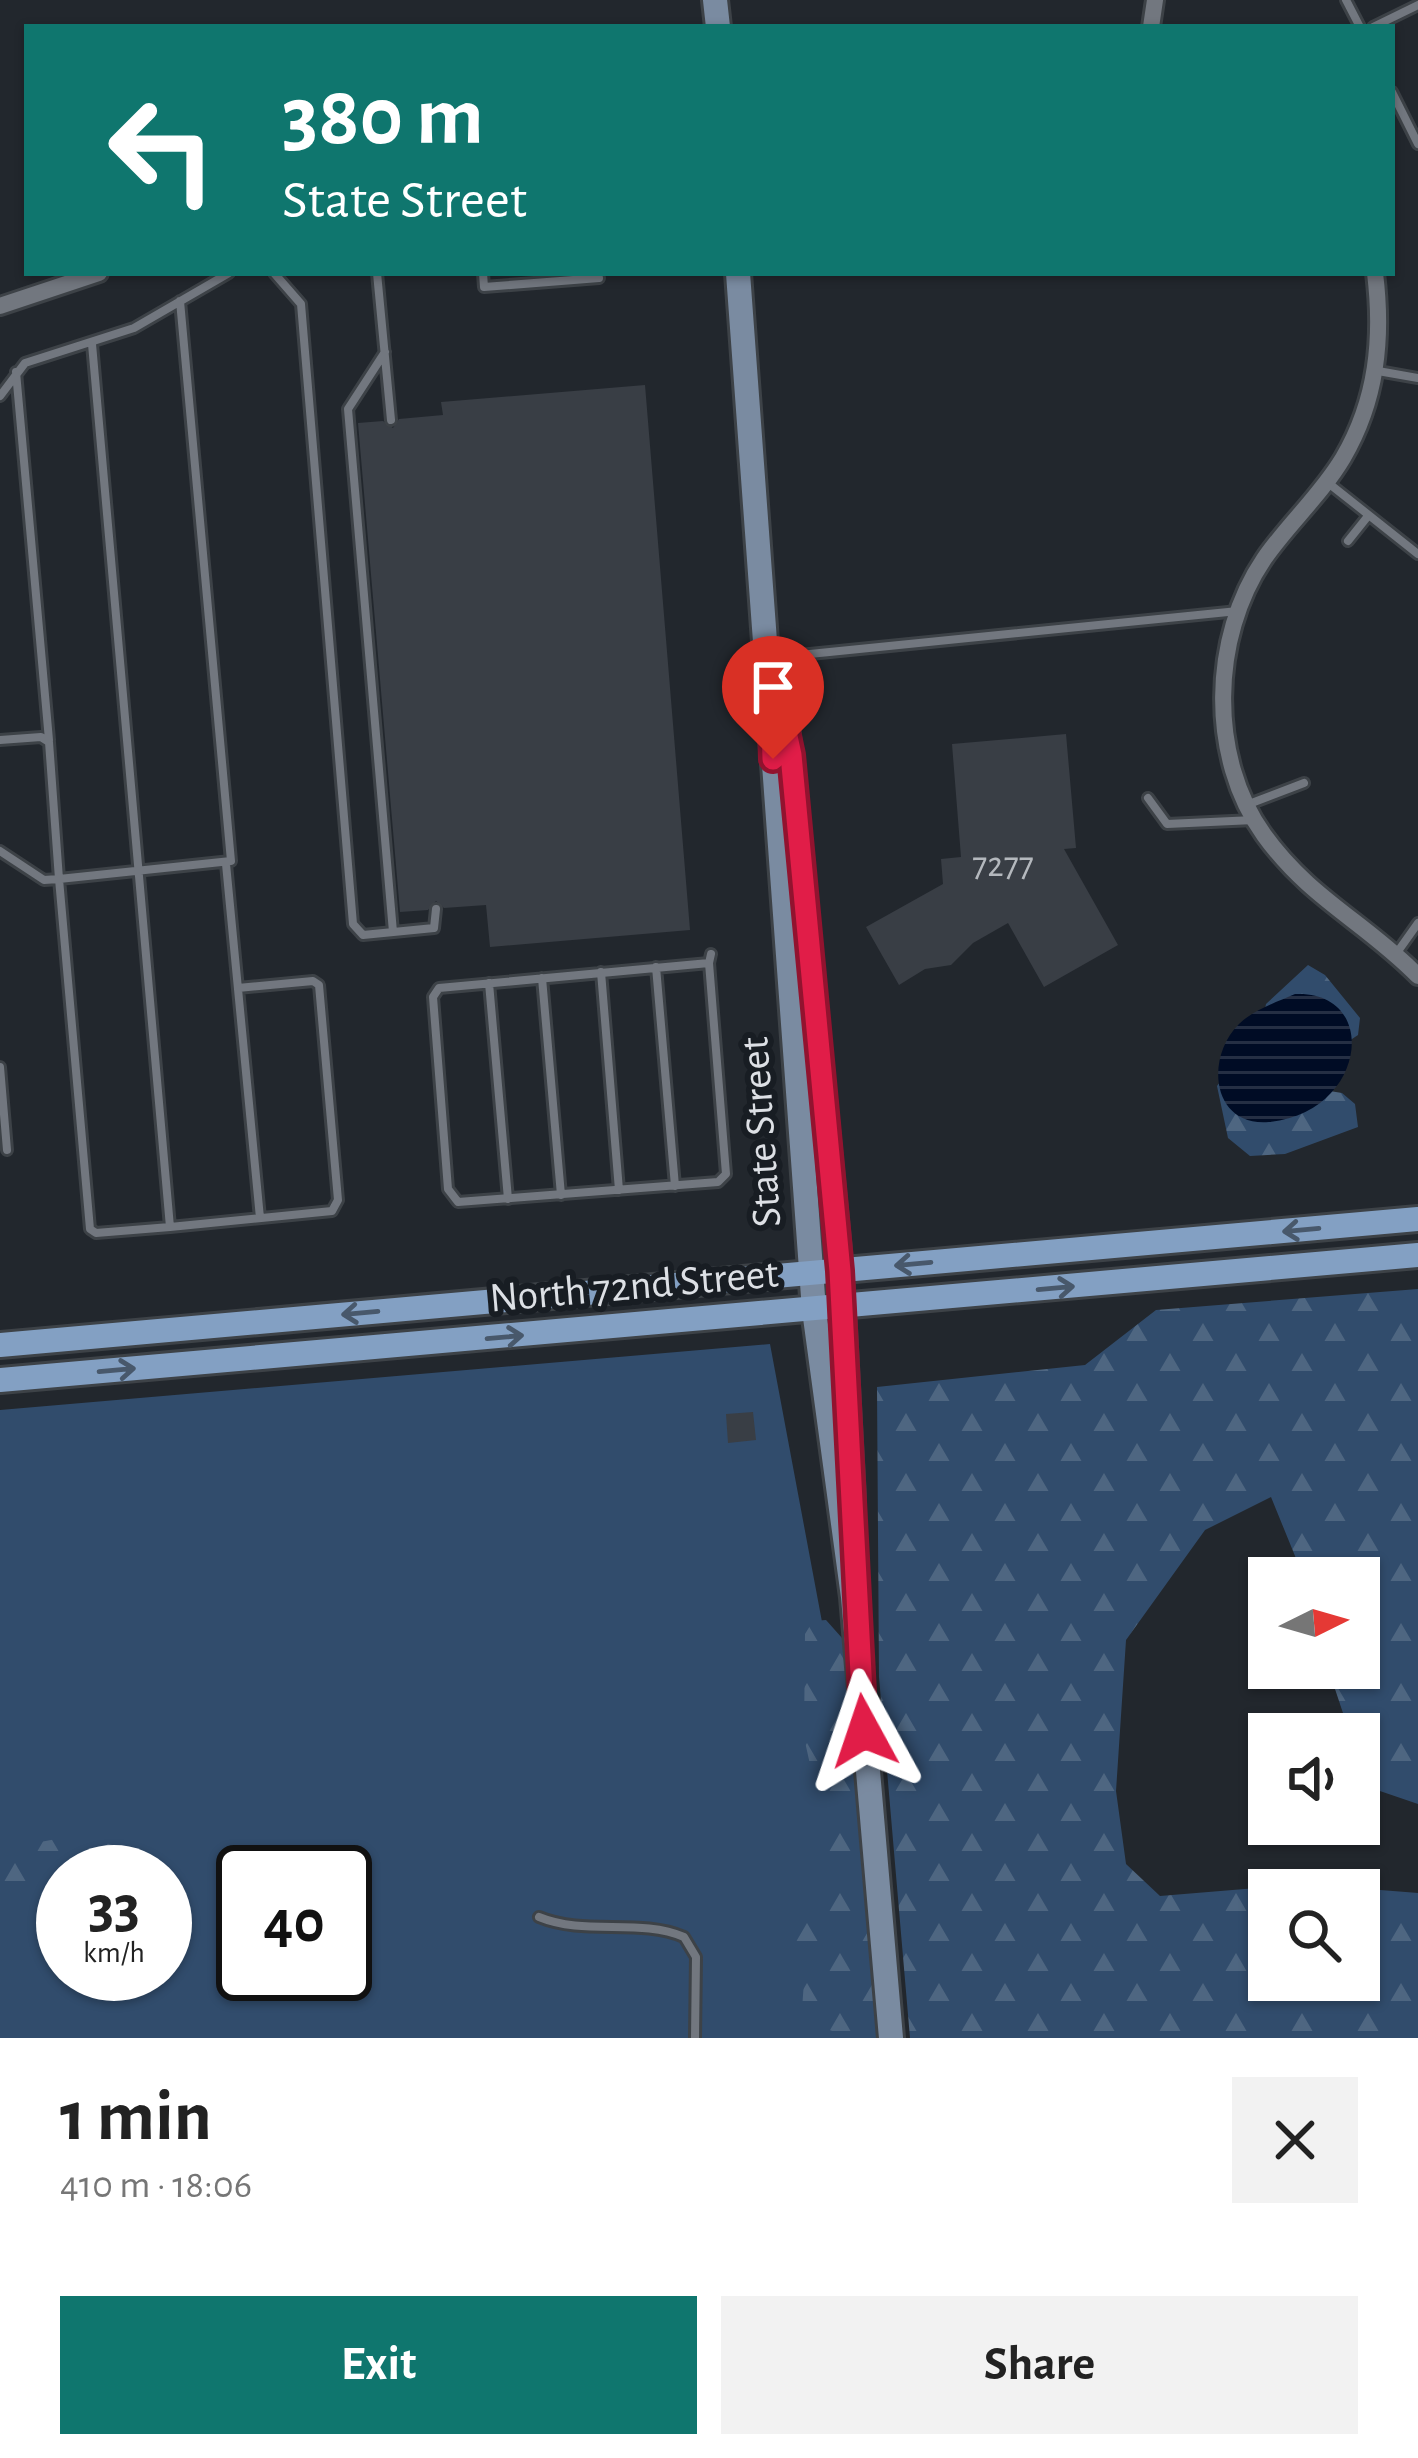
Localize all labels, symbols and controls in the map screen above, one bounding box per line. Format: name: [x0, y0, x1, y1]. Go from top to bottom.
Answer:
icon: left: [84, 72, 240, 228]
text: 380 m: [282, 76, 484, 160]
text: State Street: [282, 174, 527, 228]
pin: [722, 636, 824, 759]
icon: arrive: [740, 654, 806, 720]
house number: 7277: [972, 847, 1034, 883]
street label: State Street: [733, 1035, 789, 1229]
one-way arrow: [1283, 1219, 1322, 1242]
street label: North 72nd Street: [488, 1252, 780, 1320]
one-way arrow: [894, 1253, 933, 1276]
one-way arrow: [1036, 1276, 1075, 1299]
one-way arrow: [341, 1302, 380, 1325]
one-way arrow: [485, 1325, 524, 1348]
one-way arrow: [96, 1358, 135, 1381]
north arrow: [1248, 1557, 1380, 1689]
map controls: [1248, 1557, 1380, 2001]
position arrow: [801, 1668, 927, 1794]
button: sound: [1248, 1713, 1380, 1845]
speed limit sign: 40: [216, 1845, 372, 2001]
button: search: [1248, 1869, 1380, 2001]
text: 33: [88, 1878, 140, 1938]
text: km/h: [83, 1938, 145, 1968]
button: close: [1232, 2077, 1358, 2203]
text: 1 min: [60, 2081, 212, 2153]
text: 410 m · 18:06: [60, 2166, 252, 2205]
button: Exit: [60, 2296, 697, 2434]
button: Share: [721, 2296, 1358, 2434]

